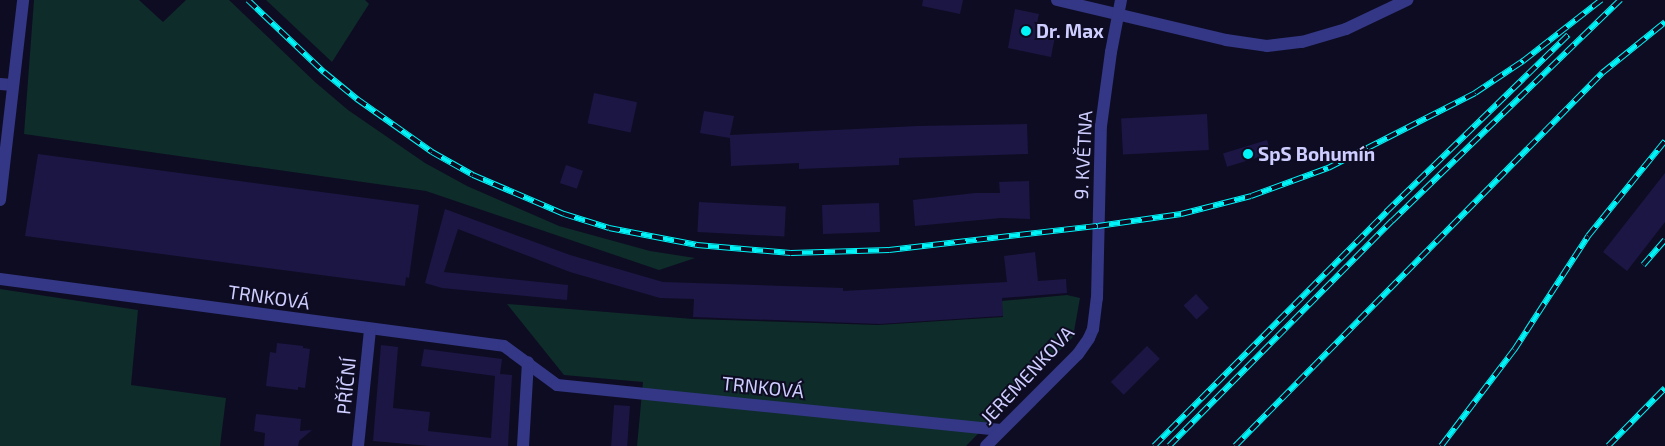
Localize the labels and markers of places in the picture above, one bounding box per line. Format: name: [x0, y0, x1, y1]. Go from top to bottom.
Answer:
place label: Dr. Max: [1036, 20, 1104, 42]
marker: Dr. Max: [1020, 25, 1032, 37]
place label: SpS Bohumín: [1258, 143, 1375, 165]
marker: SpS Bohumín: [1242, 148, 1254, 160]

